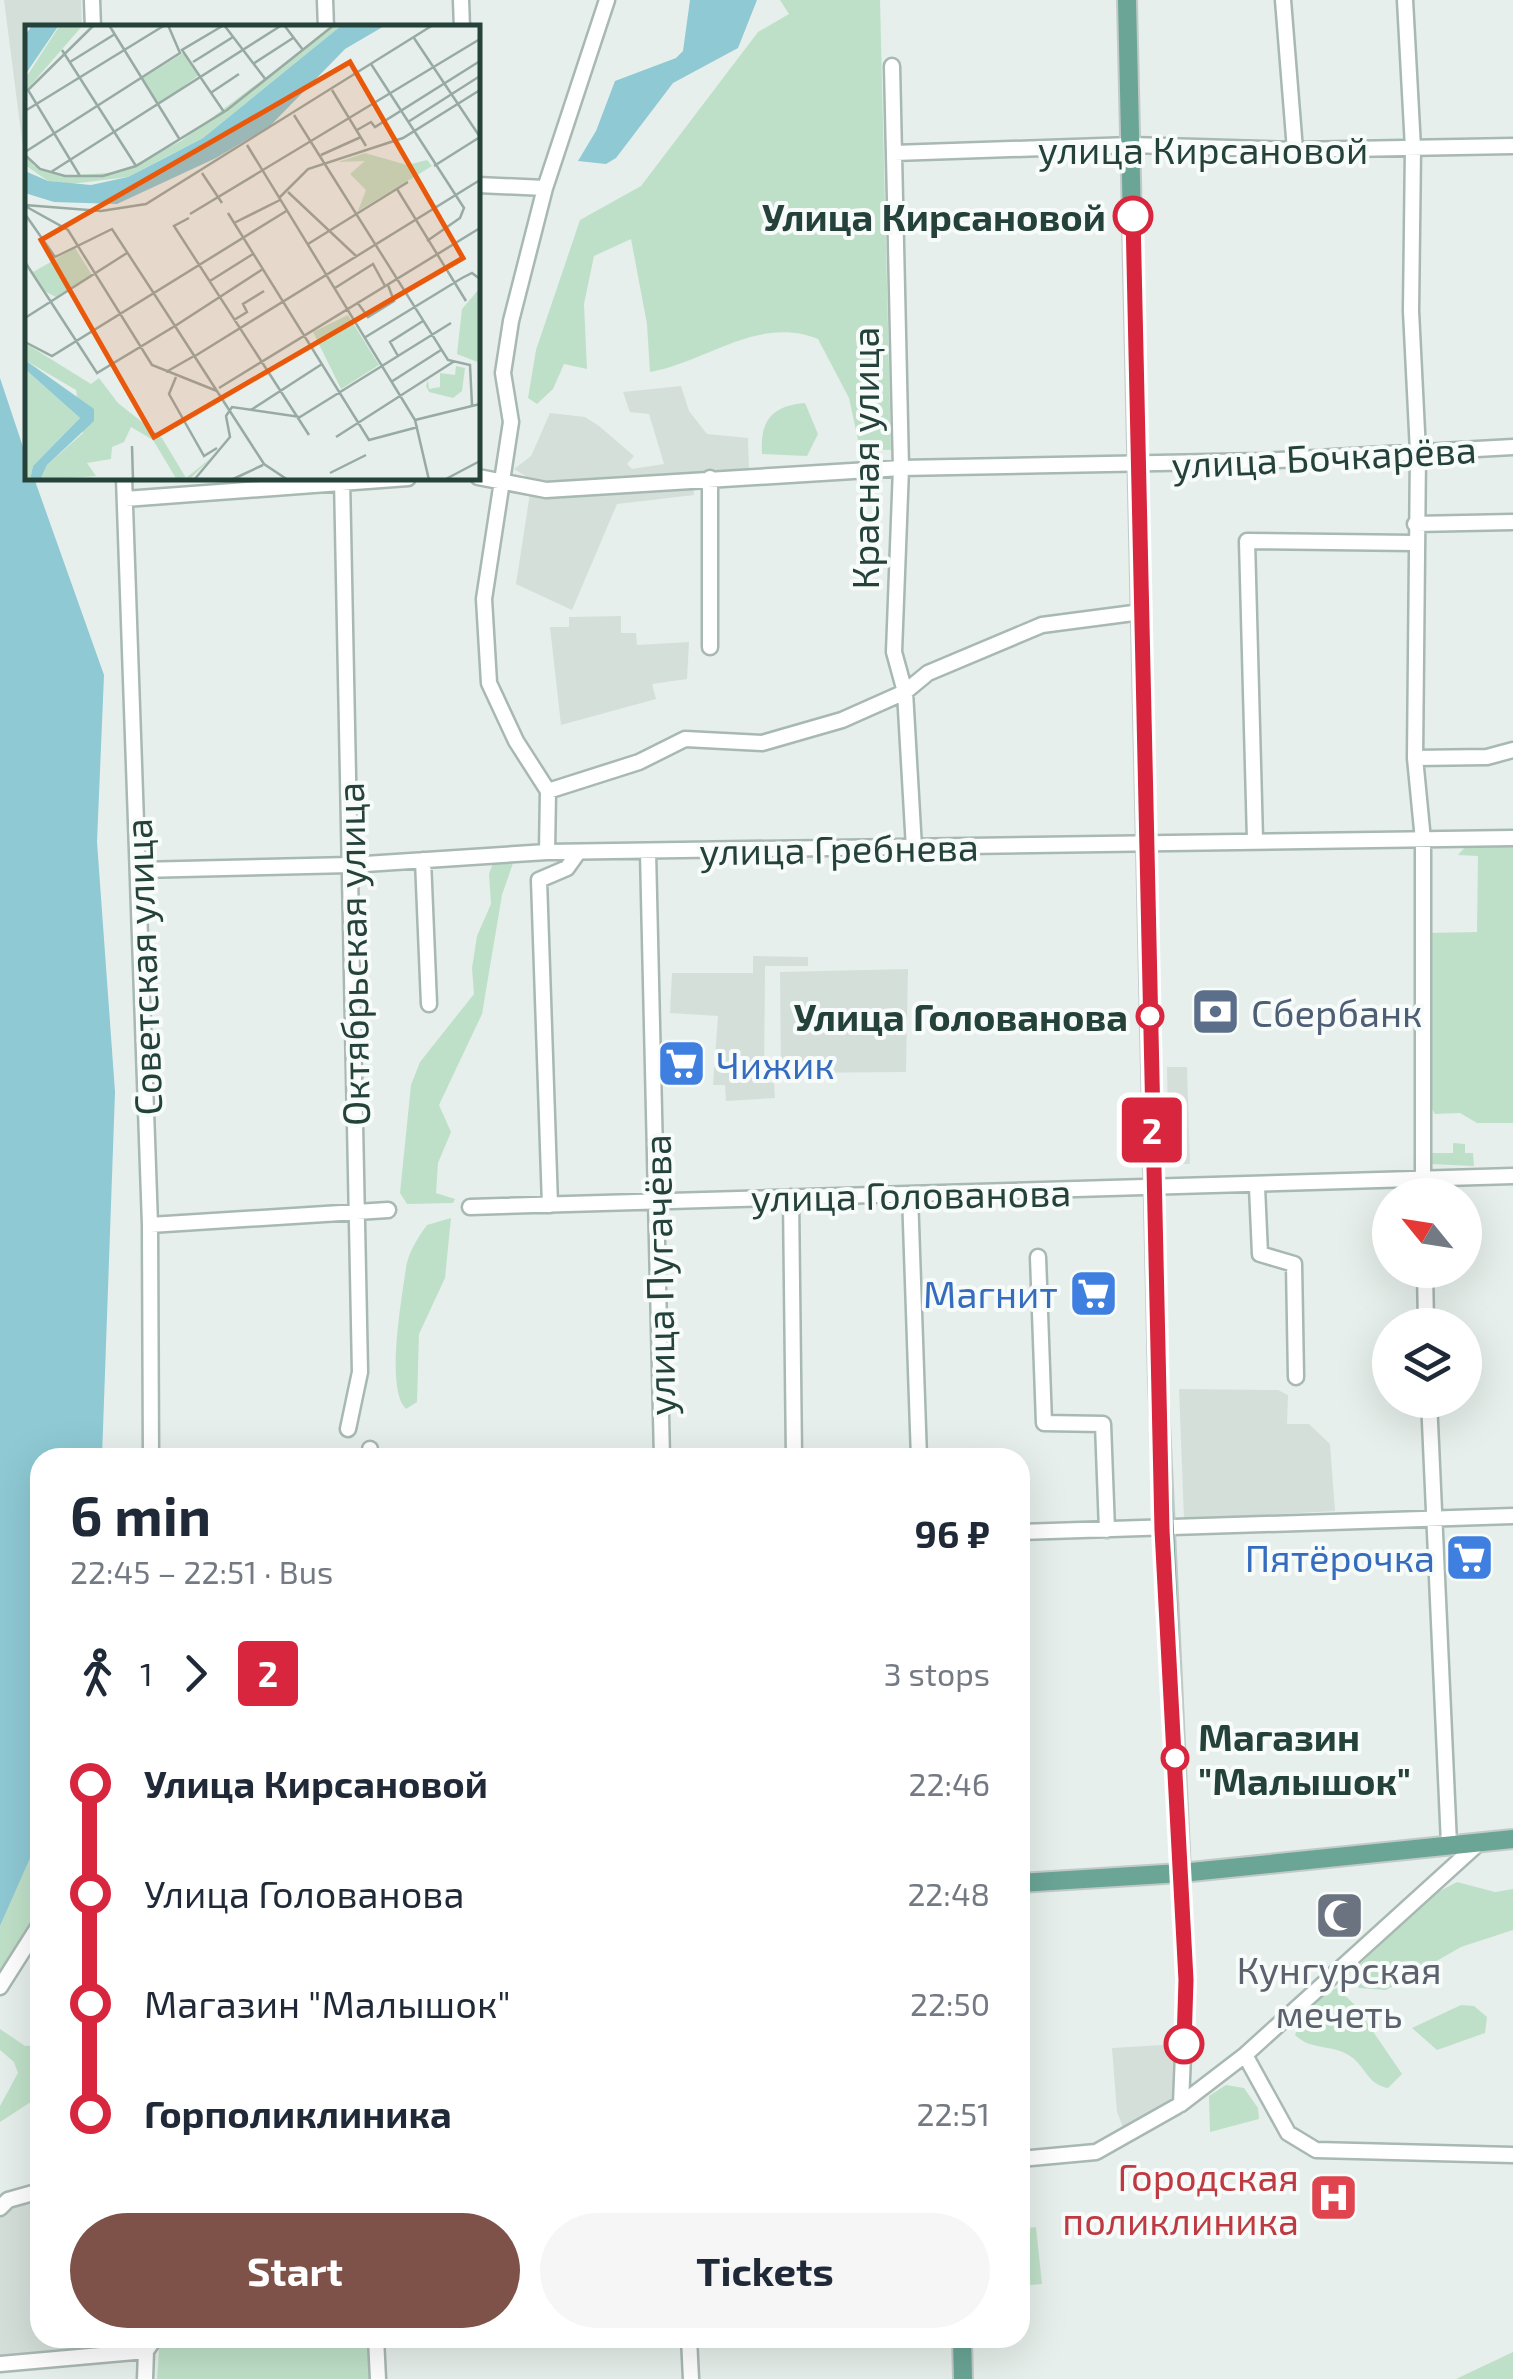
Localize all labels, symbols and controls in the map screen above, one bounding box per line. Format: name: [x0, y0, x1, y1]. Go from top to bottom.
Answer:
inset map: [25, 25, 480, 480]
street label: улица Кирсановой: [1038, 126, 1368, 172]
place label: Улица Кирсановой: [762, 193, 1106, 239]
marker: Улица Кирсановой: [1114, 197, 1152, 235]
street label: Красная улица: [841, 327, 887, 589]
street label: улица Бочкарёва: [1170, 425, 1478, 487]
street label: Октябрьская улица: [326, 782, 378, 1126]
street label: Советская улица: [114, 818, 170, 1116]
street label: улица Гребнева: [699, 823, 979, 873]
bank icon: Сбербанк: [1190, 986, 1242, 1038]
place label: Сбербанк: [1251, 989, 1422, 1035]
place label: Улица Голованова: [794, 993, 1128, 1039]
marker: Улица Голованова: [1137, 1003, 1163, 1029]
supermarket icon: Чижик: [655, 1038, 707, 1090]
place label: Чижик: [716, 1041, 835, 1087]
line badge: 2: [1120, 1098, 1184, 1162]
text: 2: [1142, 1109, 1162, 1151]
street label: улица Пугачёва: [633, 1134, 683, 1416]
street label: улица Голованова: [750, 1168, 1072, 1220]
north arrow: [1372, 1178, 1482, 1288]
map controls: [1372, 1178, 1482, 1418]
supermarket icon: Магнит: [1067, 1267, 1119, 1319]
place label: Магнит: [923, 1270, 1058, 1316]
button: layers: [1372, 1308, 1482, 1418]
text: 6 min: [70, 1481, 211, 1547]
text: 96 ₽: [914, 1510, 990, 1556]
supermarket icon: Пятёрочка: [1444, 1531, 1496, 1583]
place label: Пятёрочка: [1245, 1534, 1435, 1580]
text: 22:45 – 22:51 · Bus: [70, 1552, 333, 1590]
icon: walk: [70, 1646, 125, 1701]
icon: forward: [168, 1646, 223, 1701]
text: 2: [258, 1652, 278, 1694]
text: 1: [140, 1654, 153, 1692]
text: 3 stops: [884, 1654, 990, 1692]
place label: Магазин "Малышок": [1198, 1713, 1411, 1803]
marker: Магазин "Малышок": [1162, 1745, 1188, 1771]
text: Улица Кирсановой: [144, 1760, 488, 1806]
text: 22:46: [908, 1764, 990, 1802]
text: Улица Голованова: [144, 1870, 464, 1916]
text: 22:48: [907, 1874, 990, 1912]
mosque icon: Кунгурская мечеть: [1313, 1889, 1365, 1941]
place label: Кунгурская мечеть: [1236, 1946, 1442, 2036]
text: Магазин "Малышок": [144, 1980, 511, 2026]
text: 22:50: [910, 1984, 990, 2022]
unlabelled marker: [1165, 2025, 1203, 2063]
text: Горполиклиника: [144, 2090, 452, 2136]
text: 22:51: [917, 2094, 990, 2132]
place label: Городская поликлиника: [1062, 2153, 1299, 2243]
hospital icon: Городская поликлиника: [1308, 2172, 1360, 2224]
button: Start: [70, 2213, 520, 2328]
button: Tickets: [540, 2213, 990, 2328]

